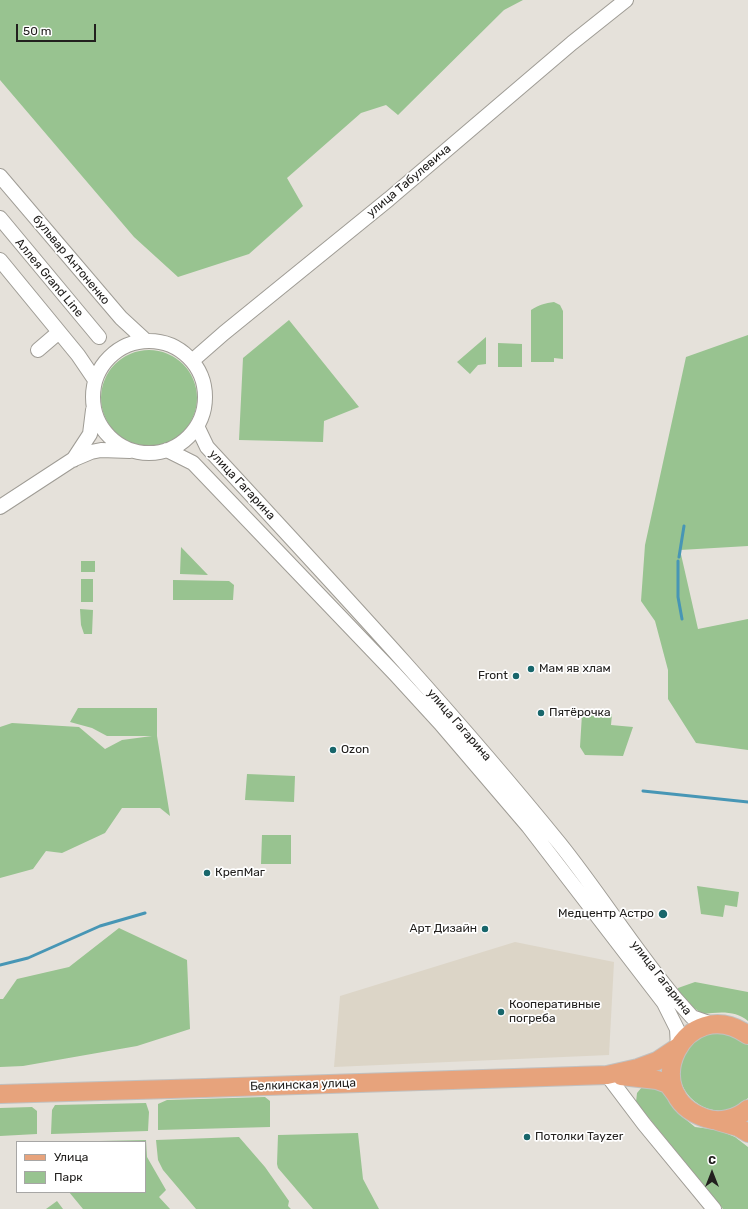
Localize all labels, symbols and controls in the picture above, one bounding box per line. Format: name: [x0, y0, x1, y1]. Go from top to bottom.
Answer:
scale bar: [18, 16, 98, 42]
text: 50 m: [23, 24, 51, 38]
street label: улица Табулевича: [364, 142, 454, 220]
street label: бульвар Антоненко: [29, 212, 113, 308]
street label: Аллея Grand Line: [12, 236, 86, 320]
street label: улица Гагарина: [206, 447, 278, 523]
place label: Мам яв хлам: [539, 662, 611, 676]
marker: Мам яв хлам: [526, 664, 536, 674]
place label: Front: [478, 669, 508, 683]
marker: Front: [511, 671, 521, 681]
street label: улица Гагарина: [424, 686, 494, 764]
place label: Пятёрочка: [549, 706, 611, 720]
marker: Пятёрочка: [536, 708, 546, 718]
place label: Ozon: [341, 743, 369, 757]
marker: Ozon: [328, 745, 338, 755]
place label: КрепМаг: [215, 866, 265, 880]
marker: КрепМаг: [202, 868, 212, 878]
place label: Медцентр Астро: [558, 907, 654, 921]
marker: Медцентр Астро: [657, 908, 669, 920]
place label: Арт Дизайн: [410, 922, 477, 936]
marker: Арт Дизайн: [480, 924, 490, 934]
street label: улица Гагарина: [627, 938, 695, 1018]
place label: Кооперативные погреба: [509, 998, 600, 1026]
marker: Кооперативные погреба: [496, 1007, 506, 1017]
street label: Белкинская улица: [250, 1076, 356, 1094]
place label: Потолки Tayzer: [535, 1130, 623, 1144]
marker: Потолки Tayzer: [522, 1132, 532, 1142]
legend: [16, 1141, 146, 1193]
text: Улица: [54, 1150, 88, 1164]
north arrow: [692, 1153, 732, 1193]
text: С: [708, 1154, 716, 1167]
text: Парк: [54, 1170, 83, 1184]

